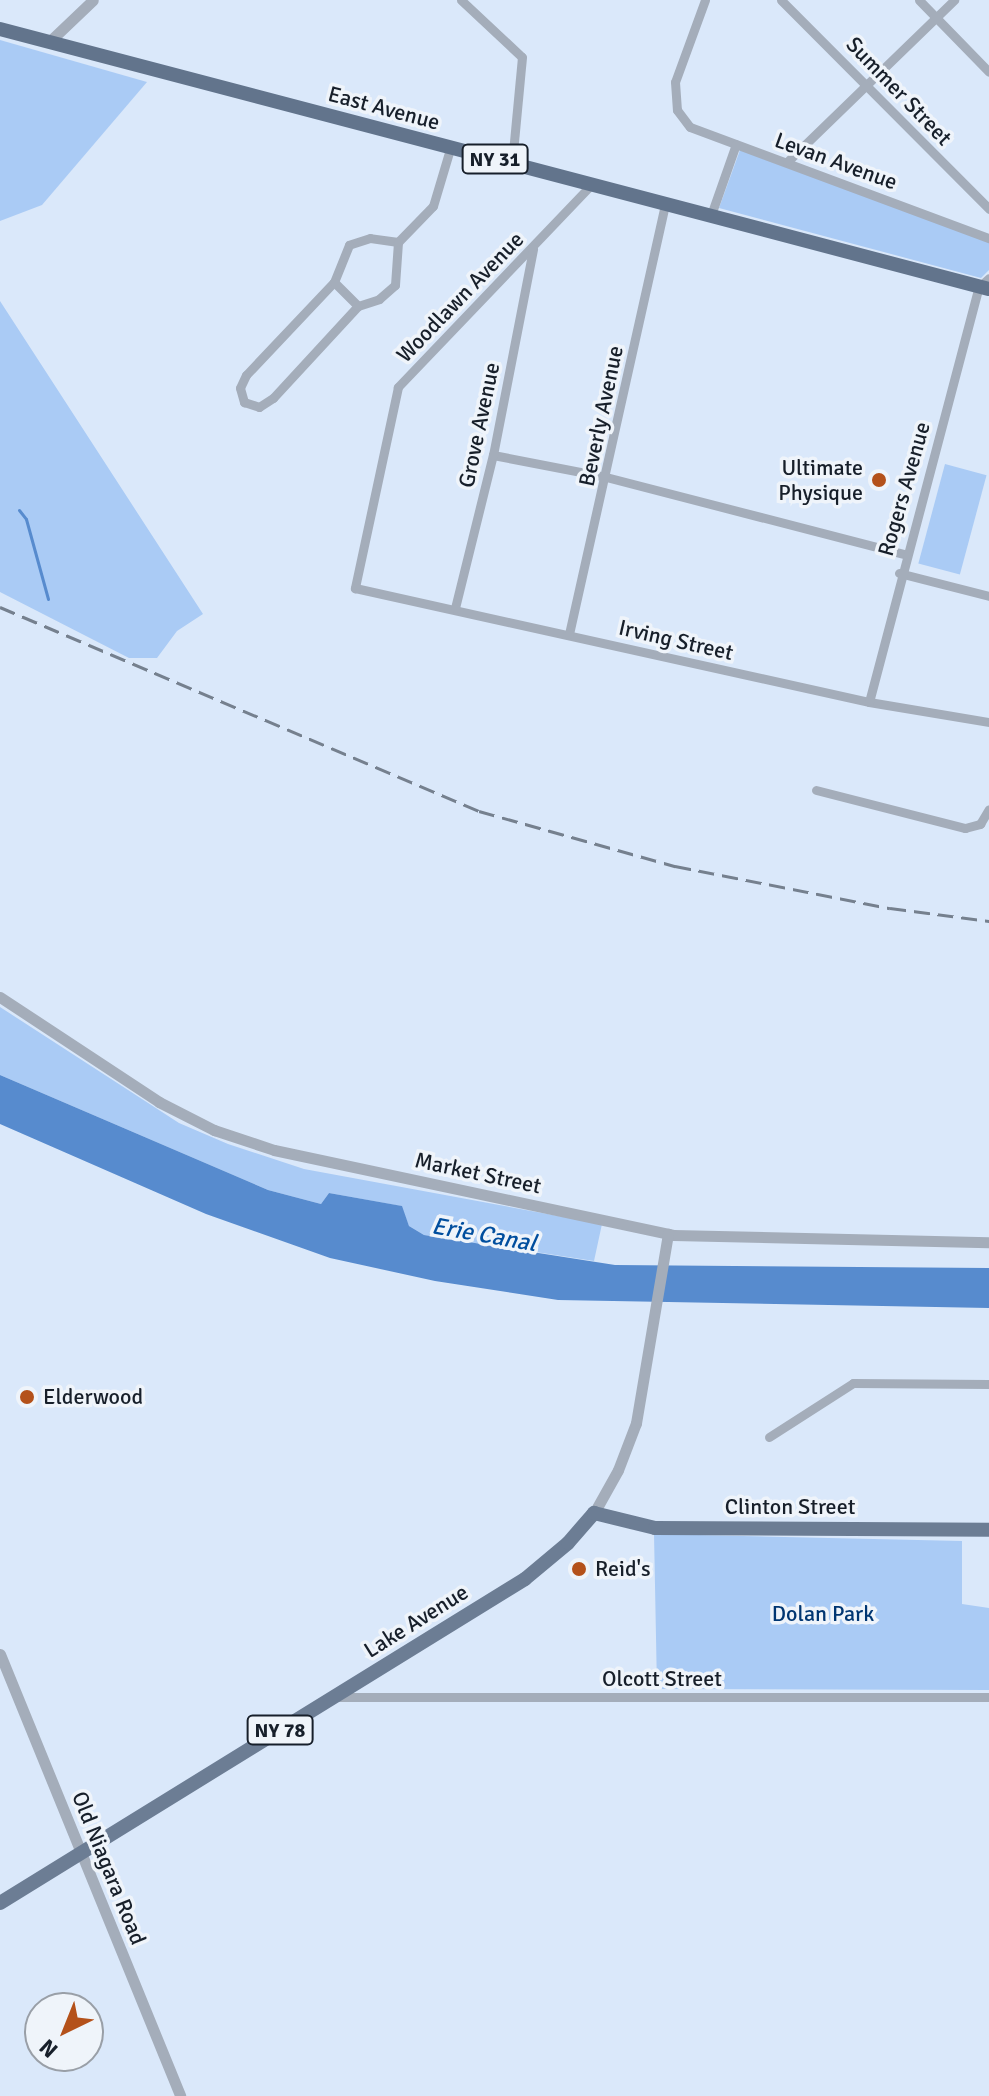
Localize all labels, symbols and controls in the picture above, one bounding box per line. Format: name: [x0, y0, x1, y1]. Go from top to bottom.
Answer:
street label: Summer Street: [841, 31, 957, 151]
street label: East Avenue: [325, 80, 443, 136]
street label: Levan Avenue: [771, 127, 901, 195]
road number: NY 31: [461, 143, 529, 175]
street label: Woodlawn Avenue: [391, 226, 529, 368]
street label: Beverly Avenue: [573, 343, 629, 489]
street label: Grove Avenue: [453, 360, 505, 490]
street label: Rogers Avenue: [872, 419, 936, 559]
place label: Ultimate Physique: [778, 454, 863, 506]
marker: Ultimate Physique: [870, 471, 888, 489]
street label: Irving Street: [616, 614, 736, 666]
street label: Market Street: [412, 1147, 544, 1199]
water label: Erie Canal: [430, 1212, 538, 1258]
place label: Elderwood: [43, 1384, 143, 1410]
marker: Elderwood: [18, 1388, 36, 1406]
street label: Clinton Street: [725, 1494, 855, 1520]
place label: Reid's: [595, 1556, 651, 1582]
marker: Reid's: [570, 1560, 588, 1578]
street label: Lake Avenue: [359, 1579, 473, 1663]
park label: Dolan Park: [772, 1601, 874, 1627]
street label: Olcott Street: [602, 1666, 722, 1692]
road number: NY 78: [246, 1714, 314, 1746]
street label: Old Niagara Road: [66, 1787, 152, 1949]
north arrow: [24, 1992, 104, 2072]
text: N: [34, 2033, 63, 2064]

